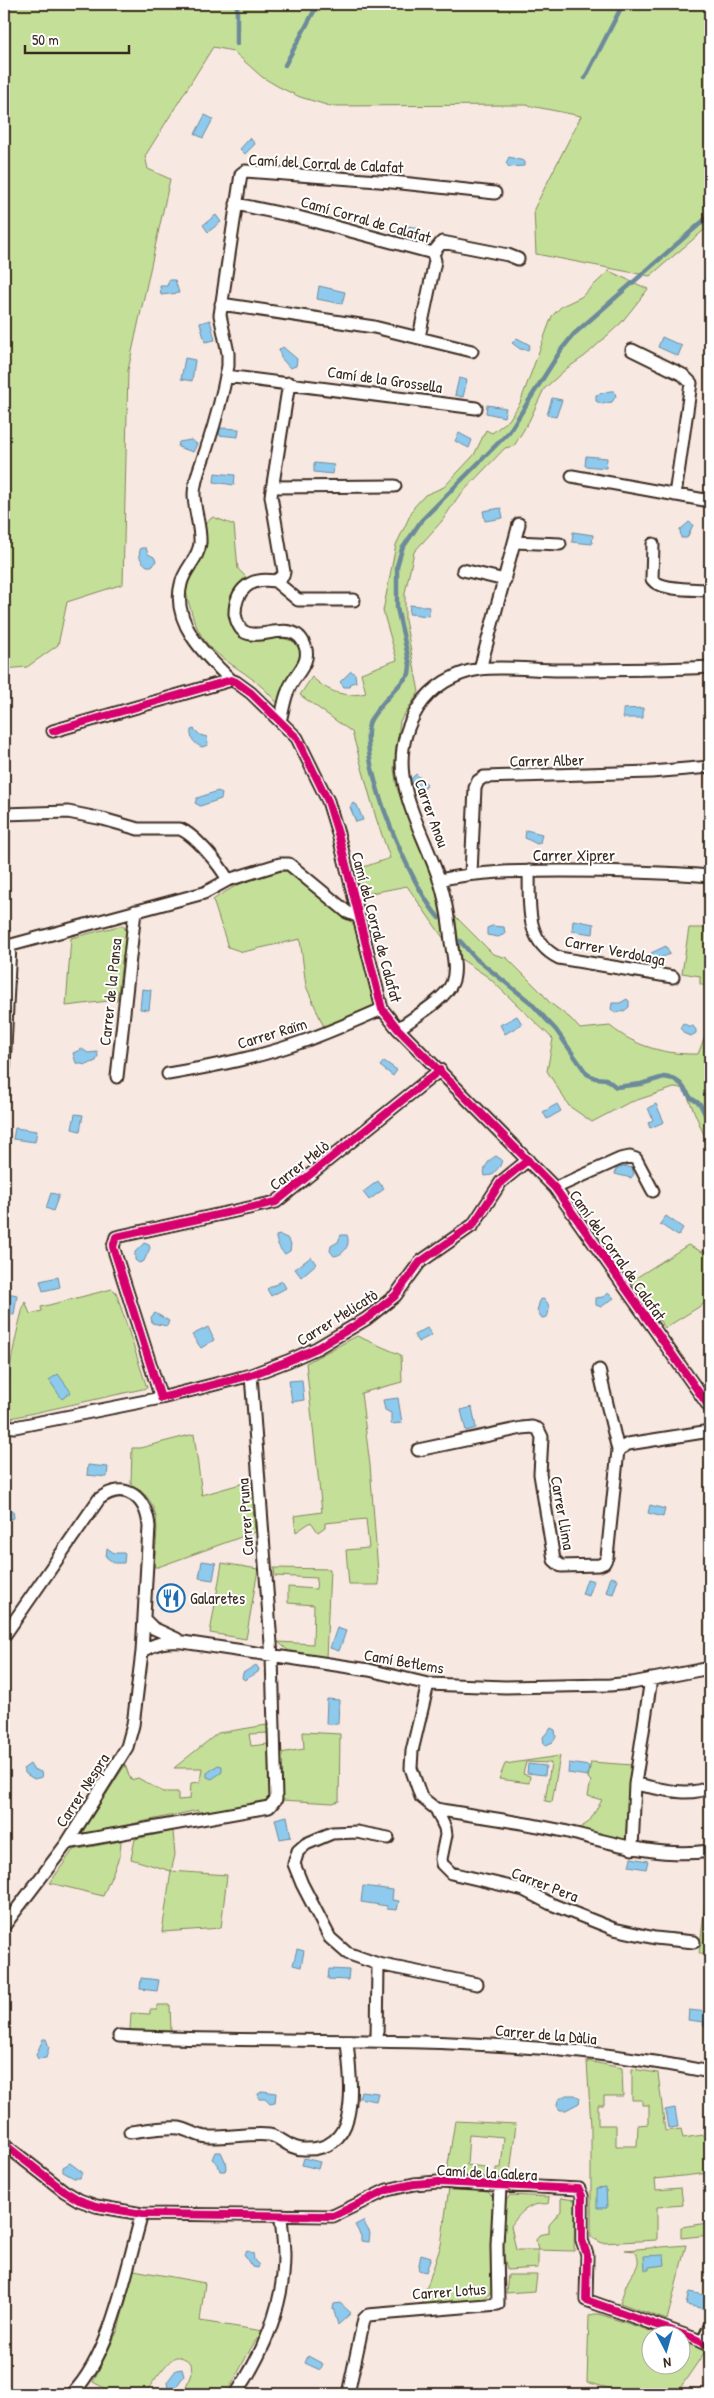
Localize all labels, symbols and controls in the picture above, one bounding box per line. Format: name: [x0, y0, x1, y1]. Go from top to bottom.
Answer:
scale bar: [25, 22, 129, 54]
text: 50 m: [32, 29, 59, 50]
street label: Camí del Corral de Calafat: [248, 148, 404, 178]
street label: Camí Corral de Calafat: [298, 190, 434, 248]
street label: Camí de la Grossella: [326, 360, 444, 398]
street label: Carrer Alber: [509, 748, 585, 772]
street label: Carrer Anou: [409, 776, 455, 851]
street label: Carrer Xiprer: [533, 844, 615, 866]
street label: Camí del Corral de Calafat: [346, 849, 408, 1005]
street label: Carrer Verdolaga: [563, 929, 667, 971]
street label: Carrer de la Pansa: [93, 937, 127, 1047]
street label: Carrer Raïm: [235, 1012, 310, 1054]
street label: Carrer Melò: [265, 1134, 334, 1195]
street label: Camí del Corral de Calafat: [565, 1185, 672, 1325]
street label: Carrer Melicatò: [292, 1283, 382, 1351]
street label: Carrer Llima: [546, 1474, 580, 1552]
street label: Carrer Pruna: [231, 1478, 259, 1556]
restaurant icon: Galaretes: [156, 1583, 186, 1613]
place label: Galaretes: [190, 1587, 245, 1609]
street label: Camí Betlems: [362, 1643, 446, 1679]
street label: Carrer Nespra: [50, 1749, 114, 1831]
street label: Carrer Pera: [508, 1861, 582, 1907]
street label: Carrer de la Dàlia: [494, 2019, 598, 2049]
street label: Camí de la Galera: [436, 2158, 538, 2186]
street label: Carrer Lotus: [411, 2277, 487, 2305]
north arrow: [642, 2326, 692, 2376]
text: N: [662, 2354, 672, 2373]

